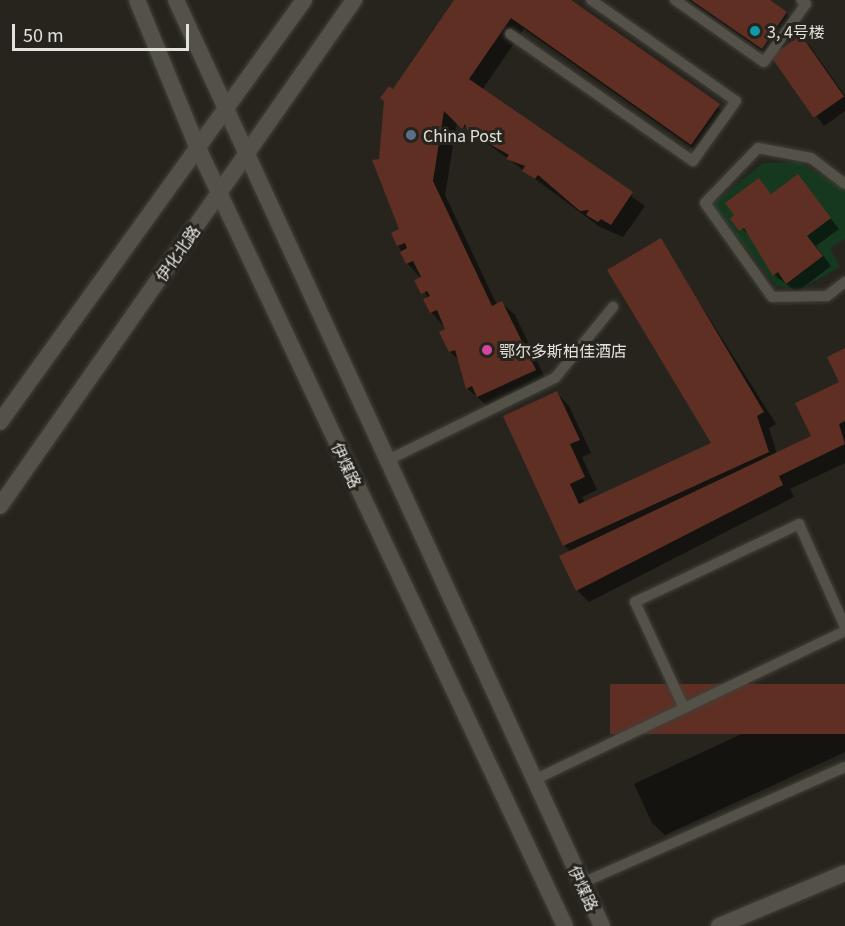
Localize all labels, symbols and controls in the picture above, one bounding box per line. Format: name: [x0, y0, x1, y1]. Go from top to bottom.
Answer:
scale bar: [15, 12, 192, 50]
text: 50 m: [23, 21, 64, 47]
place label: 3, 4号楼: [767, 21, 825, 41]
marker: 3, 4号楼: [748, 24, 762, 38]
place label: China Post: [423, 125, 502, 145]
marker: China Post: [404, 128, 418, 142]
street label: 伊化北路: [151, 221, 203, 285]
place label: 鄂尔多斯柏佳酒店: [499, 340, 627, 360]
marker: 鄂尔多斯柏佳酒店: [480, 343, 494, 357]
street label: 伊煤路: [328, 439, 366, 491]
street label: 伊煤路: [565, 862, 603, 914]

